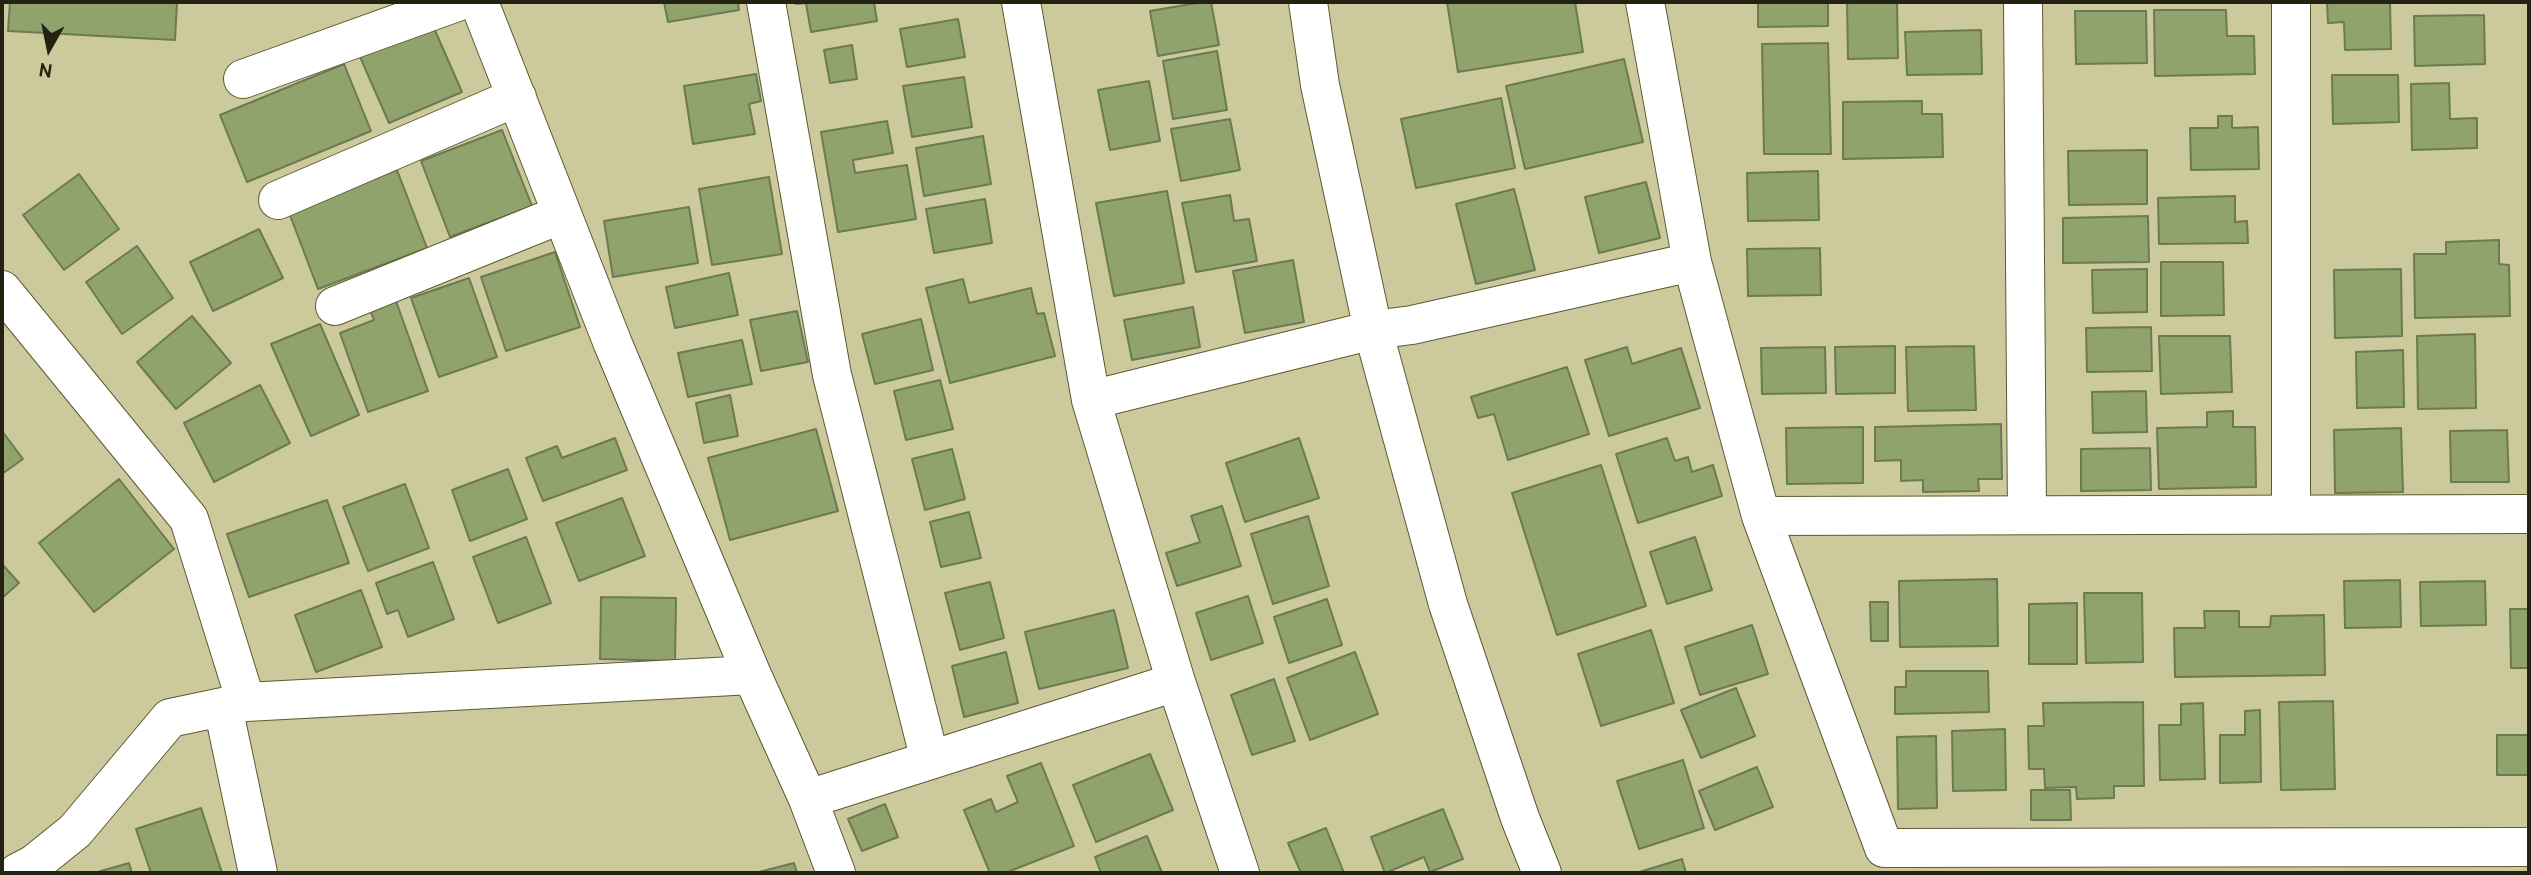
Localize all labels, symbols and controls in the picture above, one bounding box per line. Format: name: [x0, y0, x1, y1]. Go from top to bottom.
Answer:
north arrow: [14, 14, 84, 84]
text: N: [37, 58, 54, 83]

